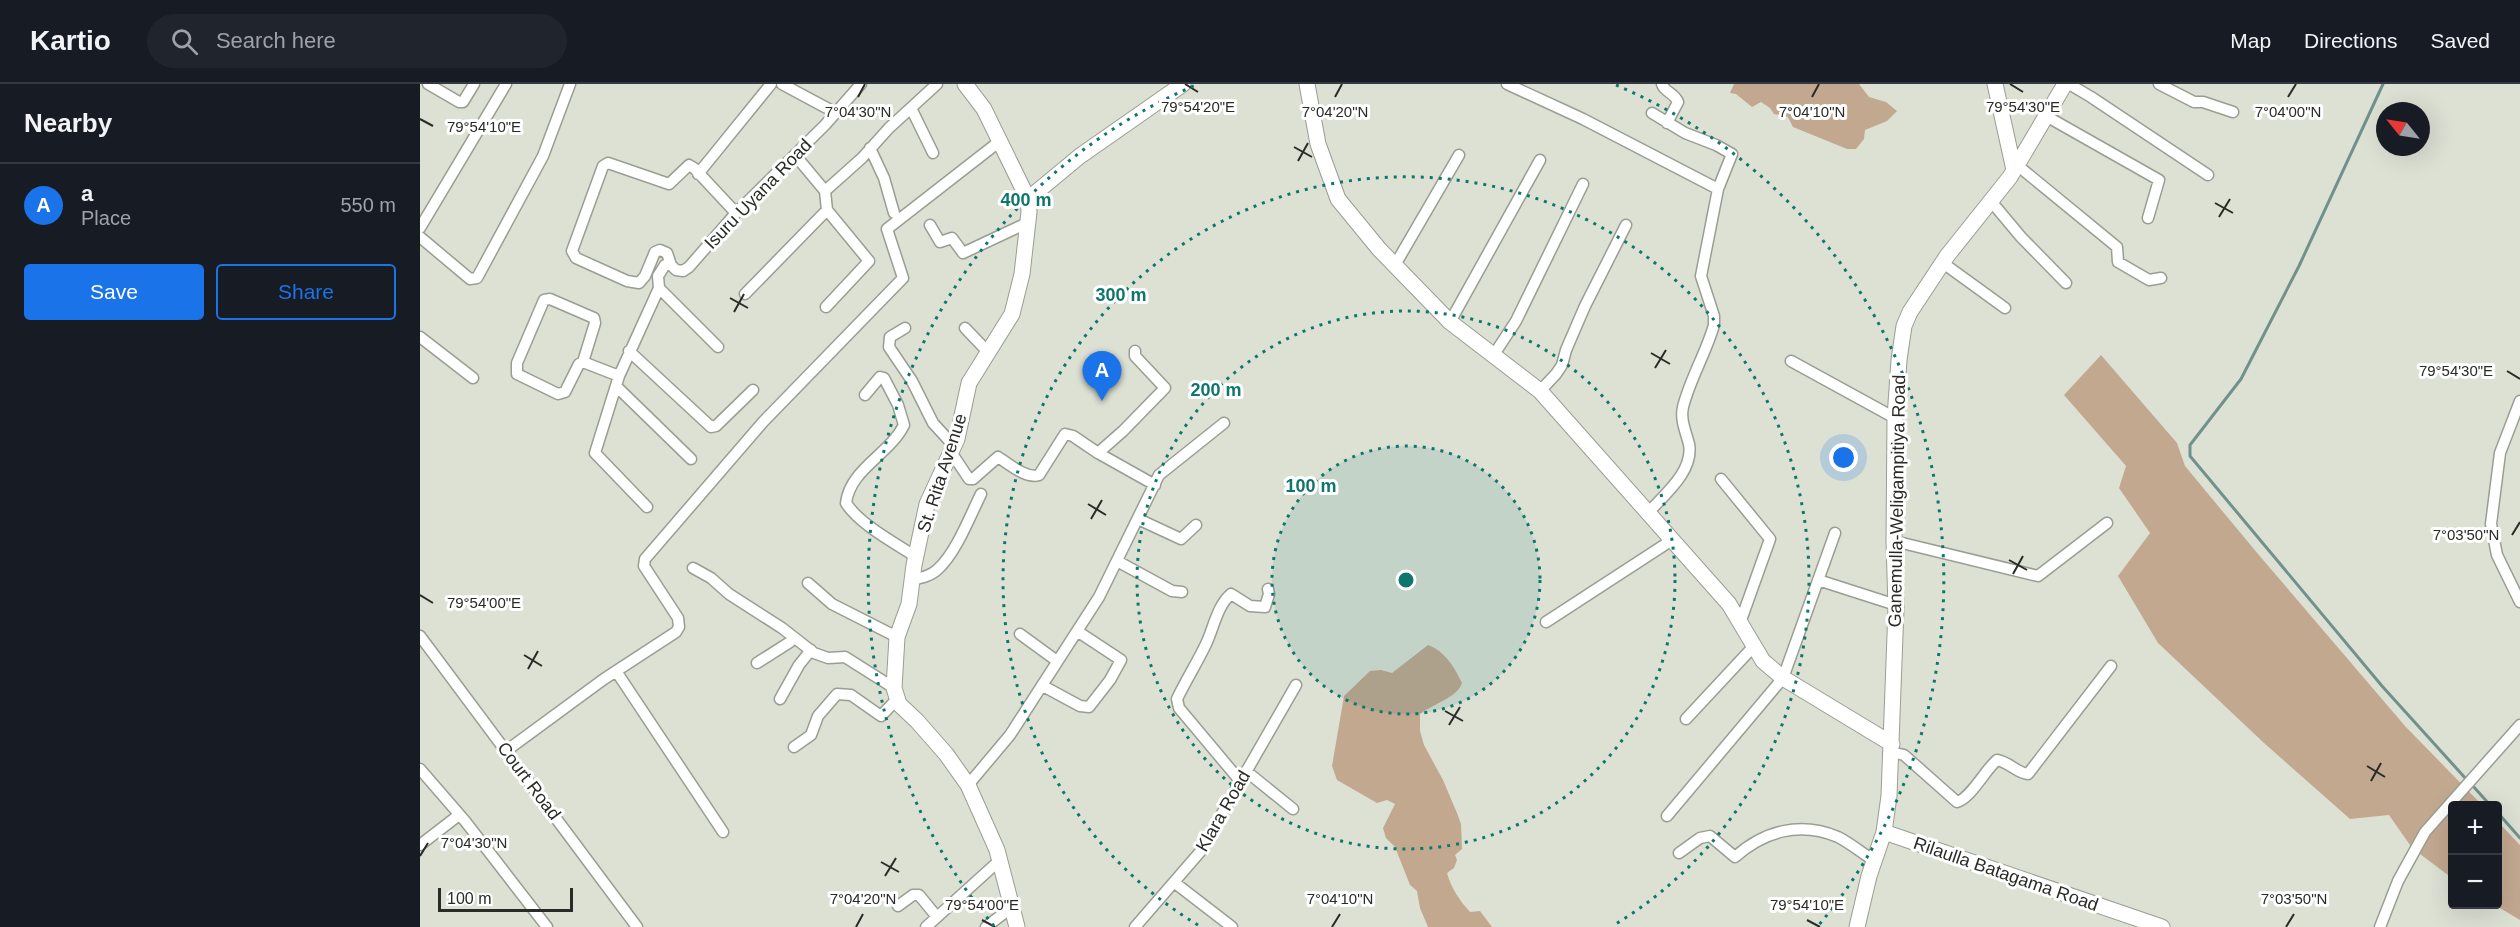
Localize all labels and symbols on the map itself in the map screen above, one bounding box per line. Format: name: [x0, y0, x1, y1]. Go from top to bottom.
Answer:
text: 79°54'20"E: [1161, 98, 1235, 115]
text: 79°54'30"E: [1986, 98, 2060, 115]
north arrow: [2376, 102, 2430, 156]
text: 7°04'30"N: [825, 103, 891, 120]
text: 7°04'20"N: [1302, 103, 1368, 120]
text: 7°04'10"N: [1779, 103, 1845, 120]
text: 7°04'00"N: [2255, 103, 2321, 120]
text: 79°54'10"E: [447, 118, 521, 135]
street label: Isuru Uyana Road: [700, 135, 816, 253]
text: 400 m: [1000, 190, 1052, 210]
text: 300 m: [1095, 285, 1147, 305]
pin: A: [1082, 352, 1122, 401]
text: 79°54'30"E: [2419, 362, 2493, 379]
street label: Ganemulla-Weligampitiya Road: [1885, 374, 1909, 628]
text: 200 m: [1190, 380, 1242, 400]
street label: St. Rita Avenue: [913, 411, 971, 535]
your location: [1829, 443, 1858, 472]
text: 100 m: [1285, 476, 1337, 496]
text: 7°03'50"N: [2433, 526, 2499, 543]
centre of rings: [1396, 570, 1416, 590]
text: 79°54'00"E: [447, 594, 521, 611]
street label: Court Road: [493, 738, 565, 824]
street label: Klara Road: [1192, 767, 1254, 855]
street label: Rilaulla Batagama Road: [1911, 833, 2101, 915]
text: 7°04'30"N: [441, 834, 507, 851]
scale bar: [438, 885, 573, 912]
text: 7°04'20"N: [830, 890, 896, 907]
text: 7°04'10"N: [1307, 890, 1373, 907]
text: 7°03'50"N: [2261, 890, 2327, 907]
text: 79°54'00"E: [945, 896, 1019, 913]
text: 79°54'10"E: [1770, 896, 1844, 913]

